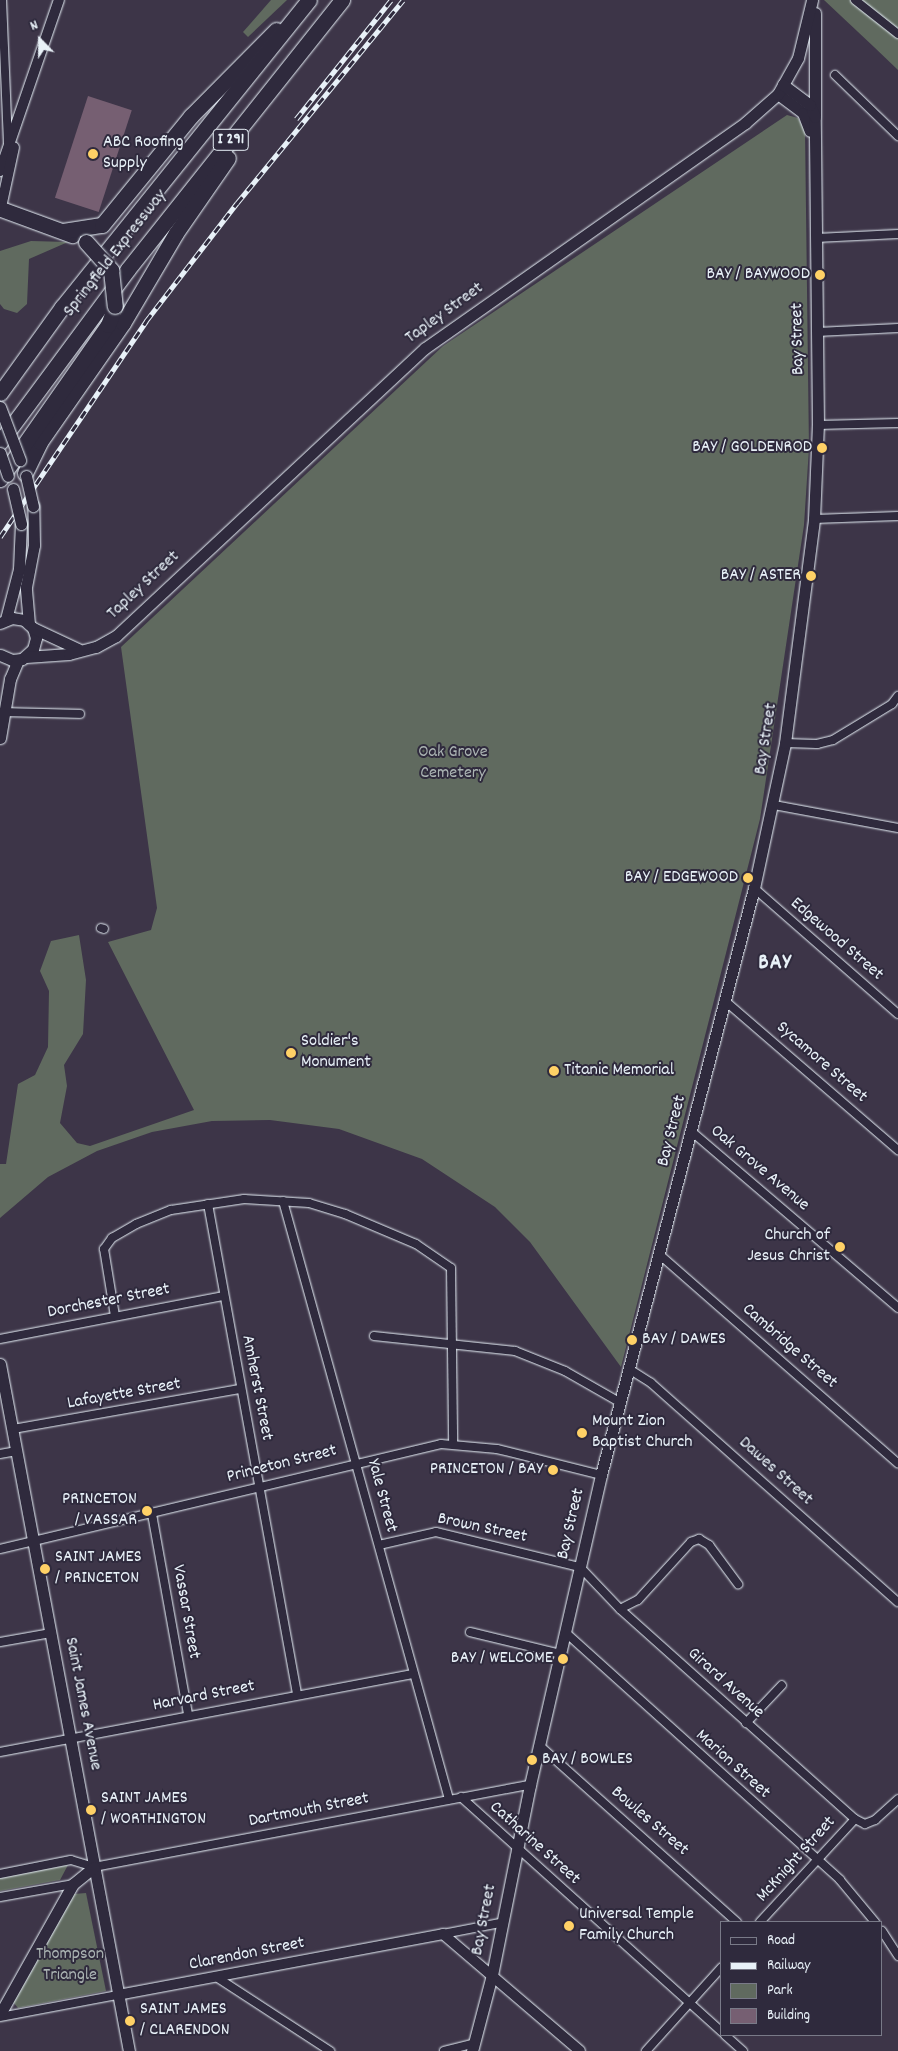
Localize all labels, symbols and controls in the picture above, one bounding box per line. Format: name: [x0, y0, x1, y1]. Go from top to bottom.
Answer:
north arrow: [15, 15, 65, 65]
text: N: [27, 16, 41, 37]
road number: I 291: [212, 126, 250, 154]
place label: ABC Roofing Supply: [103, 133, 184, 176]
marker: ABC Roofing Supply: [87, 148, 99, 160]
street label: Springfield Expressway: [60, 186, 172, 322]
place label: BAY / BAYWOOD: [706, 264, 810, 286]
marker: BAY / BAYWOOD: [814, 269, 826, 281]
street label: Tapley Street: [402, 278, 488, 350]
street label: Bay Street: [788, 303, 810, 375]
place label: BAY / GOLDENROD: [692, 437, 812, 459]
marker: BAY / GOLDENROD: [816, 442, 828, 454]
street label: Tapley Street: [103, 547, 185, 625]
place label: BAY / ASTER: [721, 565, 801, 587]
marker: BAY / ASTER: [805, 570, 817, 582]
street label: Bay Street: [751, 702, 783, 776]
park label: Oak Grove Cemetery: [418, 743, 488, 786]
place label: BAY / EDGEWOOD: [625, 867, 738, 889]
marker: BAY / EDGEWOOD: [742, 872, 754, 884]
street label: Edgewood Street: [785, 894, 887, 986]
district label: BAY: [758, 951, 792, 977]
street label: Sycamore Street: [771, 1018, 871, 1108]
place label: Soldier's Monument: [301, 1032, 371, 1074]
marker: Soldier's Monument: [285, 1047, 297, 1059]
place label: Titanic Memorial: [564, 1060, 674, 1082]
marker: Titanic Memorial: [548, 1065, 560, 1077]
street label: Bay Street: [654, 1093, 692, 1169]
street label: Oak Grove Avenue: [705, 1121, 813, 1217]
place label: Church of Jesus Christ: [747, 1226, 830, 1268]
marker: Church of Jesus Christ: [834, 1241, 846, 1253]
street label: Dorchester Street: [46, 1280, 172, 1324]
street label: Cambridge Street: [737, 1300, 841, 1394]
place label: BAY / DAWES: [642, 1329, 726, 1351]
street label: Amherst Street: [235, 1333, 277, 1443]
marker: BAY / DAWES: [626, 1334, 638, 1346]
street label: Lafayette Street: [66, 1374, 182, 1416]
place label: Mount Zion Baptist Church: [592, 1412, 693, 1455]
marker: Mount Zion Baptist Church: [576, 1427, 588, 1439]
street label: Dawes Street: [733, 1433, 817, 1511]
street label: Princeton Street: [225, 1441, 339, 1489]
street label: Yale Street: [361, 1457, 401, 1535]
place label: PRINCETON / BAY: [430, 1459, 543, 1481]
marker: PRINCETON / BAY: [547, 1464, 559, 1476]
street label: Bay Street: [553, 1486, 591, 1562]
place label: PRINCETON / VASSAR: [62, 1490, 137, 1532]
marker: PRINCETON / VASSAR: [141, 1505, 153, 1517]
street label: Brown Street: [435, 1509, 529, 1549]
place label: SAINT JAMES / PRINCETON: [55, 1548, 142, 1590]
marker: SAINT JAMES / PRINCETON: [39, 1563, 51, 1575]
street label: Vassar Street: [166, 1563, 204, 1661]
street label: Saint James Avenue: [59, 1636, 105, 1772]
street label: Girard Avenue: [682, 1644, 768, 1724]
place label: BAY / WELCOME: [451, 1648, 553, 1670]
marker: BAY / WELCOME: [557, 1653, 569, 1665]
street label: Harvard Street: [151, 1677, 257, 1717]
street label: Marion Street: [690, 1726, 774, 1804]
place label: BAY / BOWLES: [542, 1749, 633, 1771]
marker: BAY / BOWLES: [526, 1754, 538, 1766]
street label: Bowles Street: [606, 1782, 692, 1862]
place label: SAINT JAMES / WORTHINGTON: [101, 1789, 206, 1832]
street label: Dartmouth Street: [247, 1789, 371, 1833]
street label: Catharine Street: [484, 1798, 584, 1890]
marker: SAINT JAMES / WORTHINGTON: [85, 1804, 97, 1816]
street label: McKnight Street: [753, 1813, 841, 1907]
street label: Bay Street: [468, 1883, 502, 1957]
place label: Universal Temple Family Church: [579, 1905, 694, 1948]
marker: Universal Temple Family Church: [563, 1920, 575, 1932]
legend: [720, 1921, 883, 2036]
text: Road: [767, 1930, 795, 1952]
street label: Clarendon Street: [187, 1933, 307, 1977]
park label: Thompson Triangle: [36, 1945, 104, 1988]
text: Railway: [767, 1955, 810, 1977]
text: Park: [767, 1980, 793, 2002]
place label: SAINT JAMES / CLARENDON: [140, 2000, 230, 2042]
text: Building: [767, 2005, 810, 2027]
marker: SAINT JAMES / CLARENDON: [124, 2015, 136, 2027]

